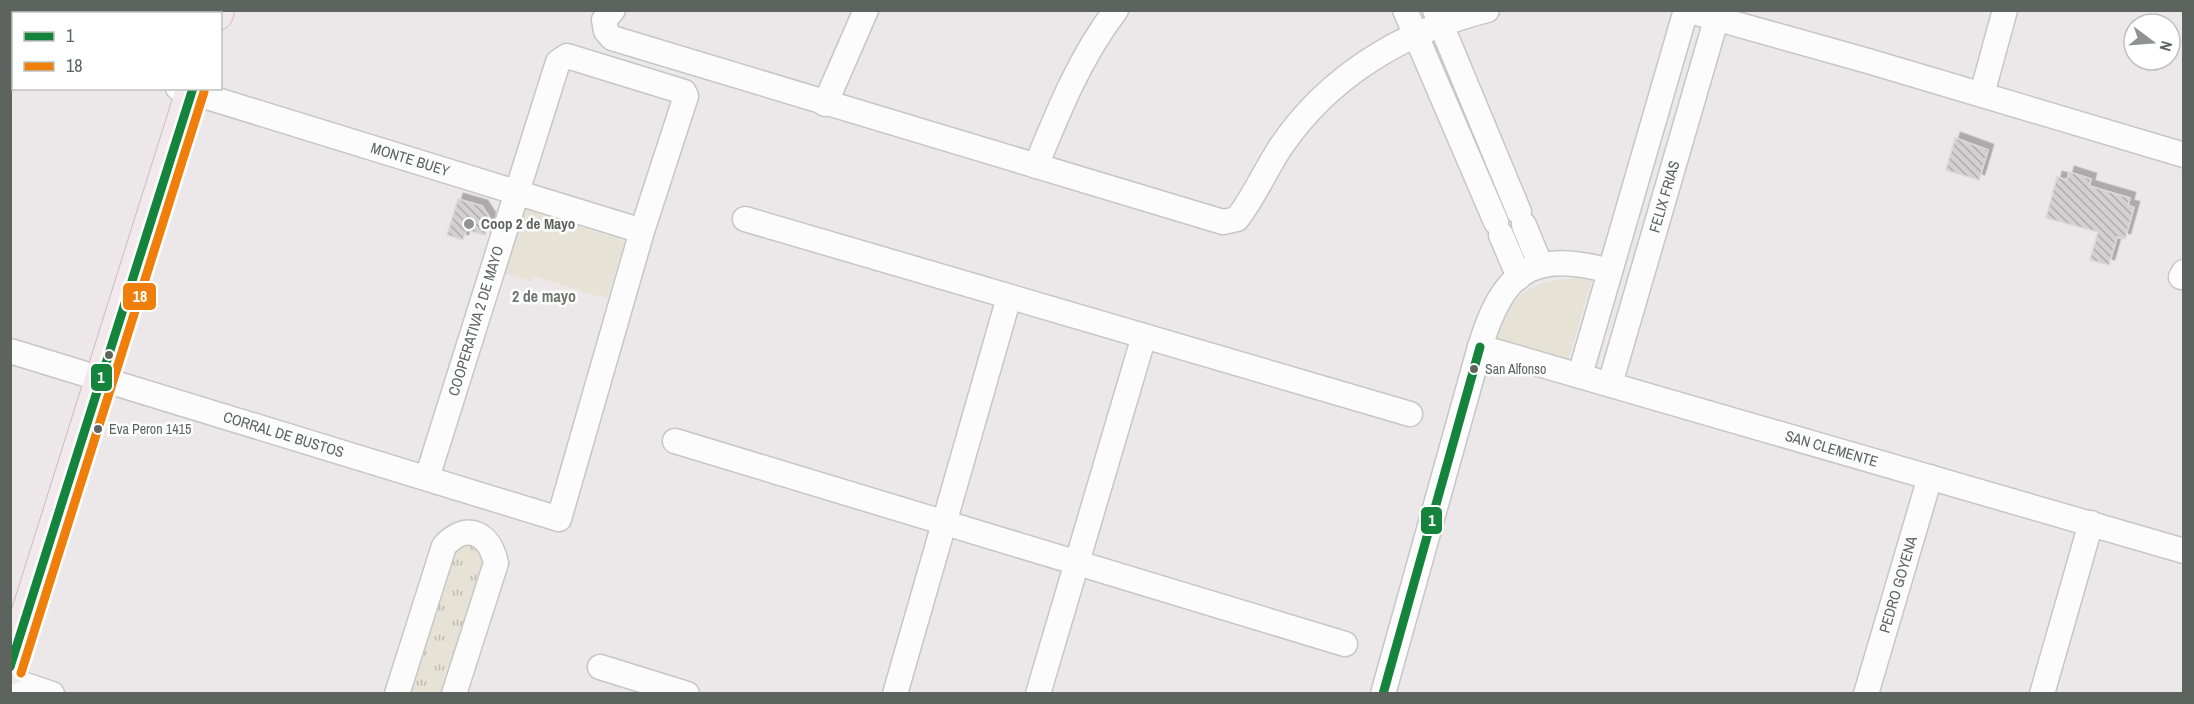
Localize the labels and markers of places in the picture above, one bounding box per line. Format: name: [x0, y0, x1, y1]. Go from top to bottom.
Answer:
place label: Coop 2 de Mayo: [481, 213, 575, 234]
marker: Coop 2 de Mayo: [462, 217, 476, 231]
unlabelled marker: [103, 349, 115, 361]
place label: San Alfonso: [1485, 360, 1546, 378]
marker: San Alfonso: [1468, 363, 1480, 375]
place label: Eva Peron 1415: [109, 420, 191, 438]
marker: Eva Peron 1415: [92, 423, 104, 435]

